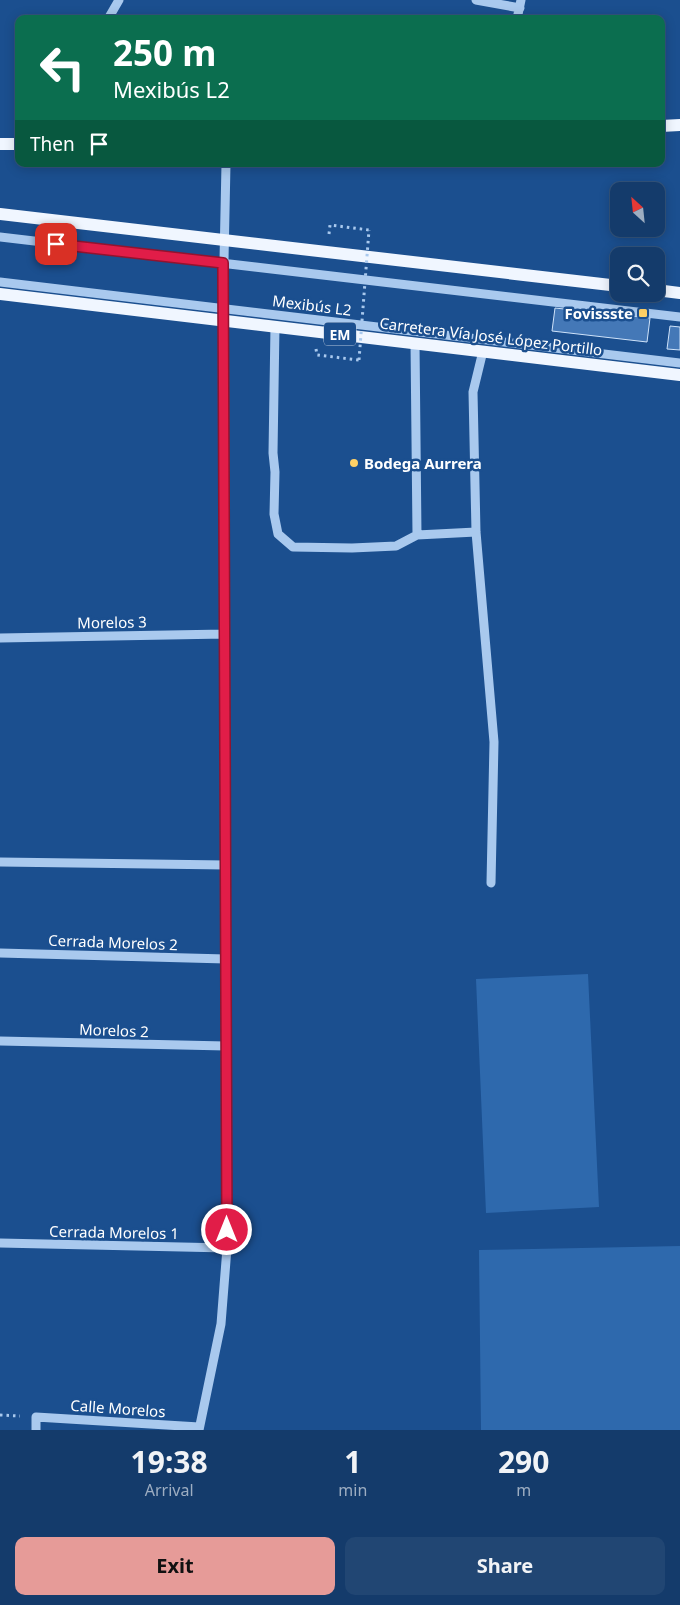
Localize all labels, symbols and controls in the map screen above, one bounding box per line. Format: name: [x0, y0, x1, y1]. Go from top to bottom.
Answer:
text: 250 m: [113, 29, 216, 76]
icon: left: [30, 35, 95, 100]
text: Mexibús L2: [113, 74, 230, 104]
icon: arrive: [85, 130, 113, 158]
text: Then: [30, 131, 75, 157]
north arrow: [610, 182, 665, 238]
map controls: [610, 182, 665, 302]
pin: [35, 223, 77, 265]
icon: arrive: [42, 230, 70, 258]
button: search: [610, 247, 665, 302]
street label: Mexibús L2: [271, 290, 353, 320]
place label: Fovissste: [565, 303, 633, 323]
marker: Fovissste: [637, 307, 649, 319]
street label: Carretera Vía José López Portillo: [378, 312, 604, 360]
road number: EM: [324, 322, 356, 346]
place label: Bodega Aurrera: [364, 453, 482, 473]
marker: Bodega Aurrera: [348, 457, 360, 469]
street label: Morelos 3: [77, 611, 147, 633]
street label: Cerrada Morelos 2: [48, 930, 178, 954]
street label: Morelos 2: [79, 1019, 149, 1041]
position arrow: [200, 1203, 252, 1255]
street label: Cerrada Morelos 1: [49, 1221, 179, 1243]
street label: Calle Morelos: [70, 1395, 166, 1421]
text: 19:38: [131, 1441, 208, 1482]
text: 1: [344, 1441, 361, 1482]
text: 290: [498, 1441, 549, 1482]
text: Arrival: [145, 1479, 194, 1501]
text: min: [338, 1479, 367, 1501]
text: m: [516, 1479, 531, 1501]
button: Exit: [15, 1537, 335, 1595]
button: Share: [345, 1537, 665, 1595]

